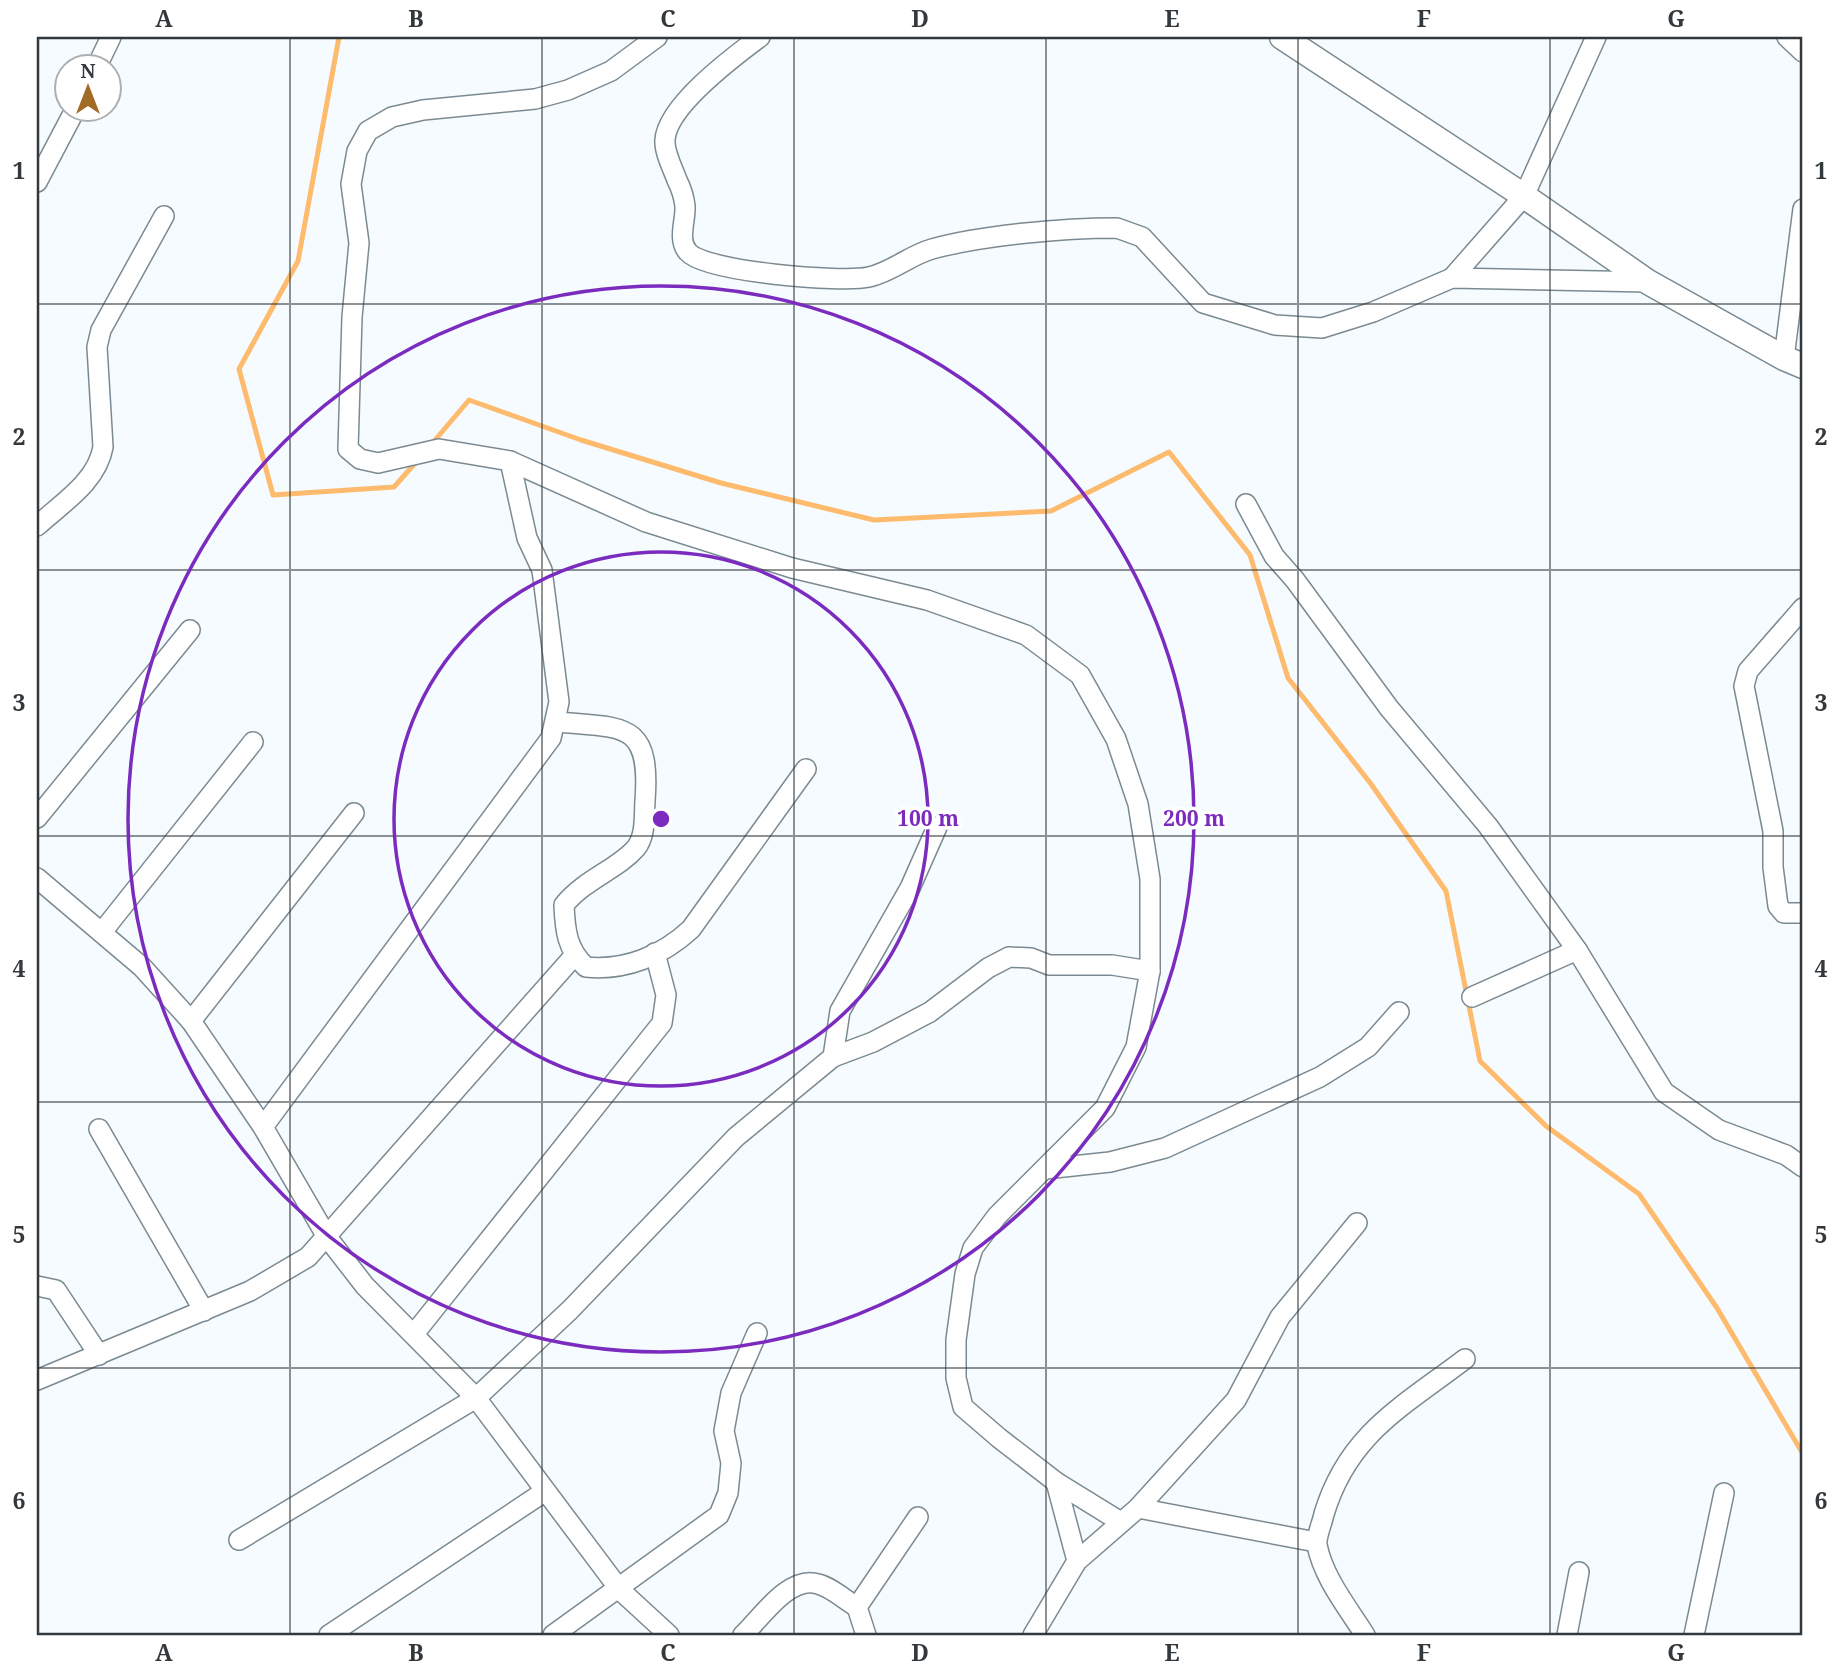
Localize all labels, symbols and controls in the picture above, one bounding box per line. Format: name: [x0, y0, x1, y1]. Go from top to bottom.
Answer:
text: A: [155, 2, 173, 34]
text: B: [408, 2, 424, 34]
text: C: [660, 2, 676, 34]
text: D: [911, 2, 929, 34]
text: E: [1164, 2, 1180, 34]
text: F: [1417, 2, 1431, 34]
text: G: [1667, 2, 1685, 34]
north arrow: [52, 52, 122, 122]
text: N: [81, 58, 96, 84]
text: 1: [13, 154, 26, 186]
text: 1: [1815, 154, 1828, 186]
text: 2: [13, 420, 26, 452]
text: 2: [1815, 420, 1828, 452]
text: 3: [13, 686, 26, 718]
text: 3: [1815, 686, 1828, 718]
text: 100 m: [897, 804, 959, 832]
text: 200 m: [1163, 804, 1225, 832]
centre of rings: [649, 807, 673, 831]
text: 4: [13, 952, 26, 984]
text: 4: [1815, 952, 1828, 984]
text: 5: [13, 1218, 26, 1250]
text: 5: [1815, 1218, 1828, 1250]
text: 6: [13, 1484, 26, 1516]
text: 6: [1815, 1484, 1828, 1516]
text: A: [155, 1636, 173, 1668]
text: B: [408, 1636, 424, 1668]
text: C: [660, 1636, 676, 1668]
text: D: [911, 1636, 929, 1668]
text: E: [1164, 1636, 1180, 1668]
text: F: [1417, 1636, 1431, 1668]
text: G: [1667, 1636, 1685, 1668]

